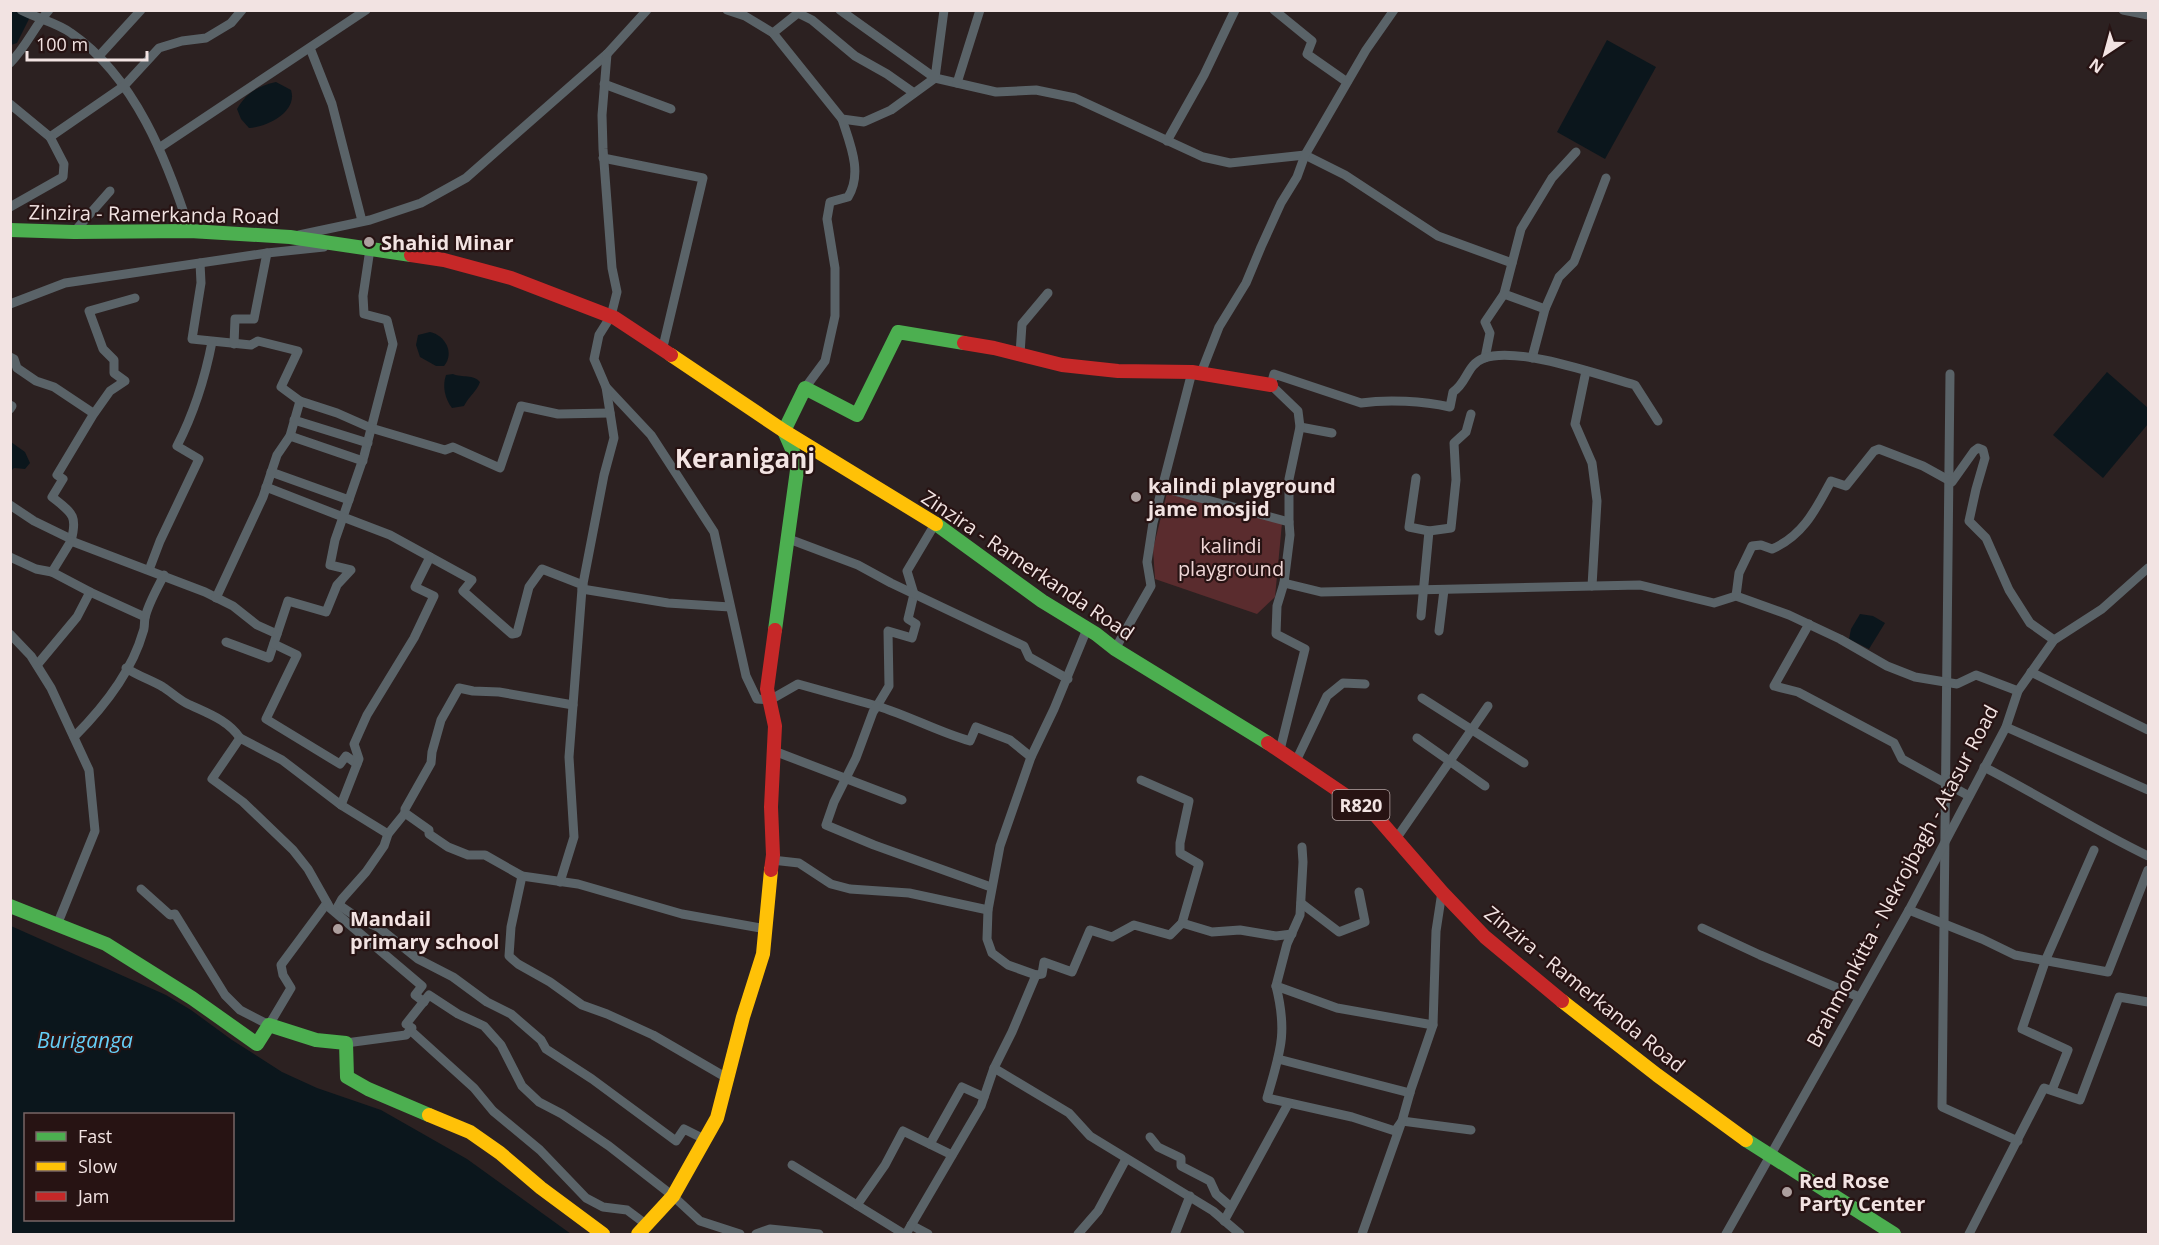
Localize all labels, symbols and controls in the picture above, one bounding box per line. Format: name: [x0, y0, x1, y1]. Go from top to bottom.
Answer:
scale bar: [27, 24, 147, 62]
north arrow: [2075, 24, 2135, 84]
text: 100 m: [36, 32, 88, 56]
text: N: [2084, 53, 2108, 79]
street label: Zinzira - Ramerkanda Road: [28, 198, 280, 230]
place label: Shahid Minar: [381, 229, 514, 256]
marker: Shahid Minar: [362, 235, 376, 249]
district label: Keraniganj: [675, 440, 815, 476]
place label: kalindi playground jame mosjid: [1146, 472, 1336, 522]
street label: Zinzira - Ramerkanda Road: [916, 484, 1140, 646]
marker: kalindi playground jame mosjid: [1129, 490, 1143, 504]
park label: kalindi playground: [1178, 532, 1284, 582]
street label: Brahmonkitta - Nekrojbagh - Atasur Road: [1800, 700, 2004, 1052]
road number: R820: [1332, 790, 1390, 820]
street label: Zinzira - Ramerkanda Road: [1479, 900, 1691, 1078]
place label: Mandail primary school: [350, 905, 499, 955]
marker: Mandail primary school: [331, 922, 345, 936]
water label: Buriganga: [37, 1026, 133, 1054]
legend: [24, 1113, 234, 1221]
text: Fast: [78, 1124, 112, 1148]
text: Slow: [78, 1154, 117, 1178]
place label: Red Rose Party Center: [1799, 1167, 1925, 1217]
text: Jam: [76, 1184, 110, 1208]
marker: Red Rose Party Center: [1780, 1185, 1794, 1199]

